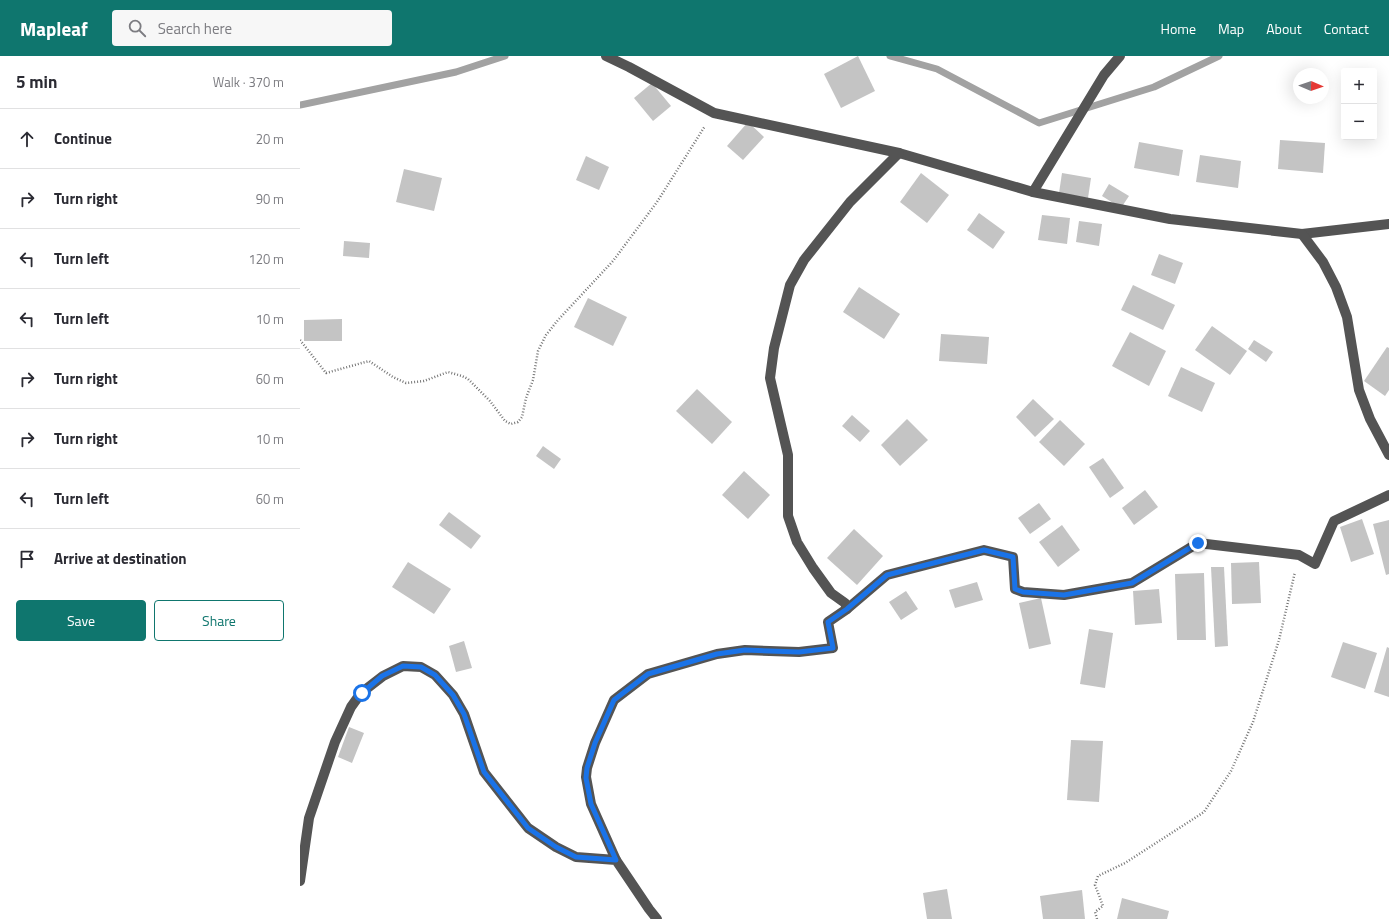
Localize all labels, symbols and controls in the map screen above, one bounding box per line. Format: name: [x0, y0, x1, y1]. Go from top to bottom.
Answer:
search box: [112, 10, 392, 46]
text: Mapleaf: [20, 14, 88, 43]
icon: search: [126, 17, 148, 39]
text: Search here: [158, 17, 232, 40]
text: Home: [1161, 18, 1196, 39]
text: Map: [1218, 18, 1244, 39]
text: About: [1266, 18, 1302, 39]
text: Contact: [1324, 18, 1369, 39]
north arrow: [1293, 68, 1329, 104]
map controls: [1341, 68, 1377, 140]
button: +: [1341, 68, 1377, 104]
text: 5 min: [16, 69, 57, 95]
text: Walk · 370 m: [213, 72, 284, 92]
button: −: [1341, 104, 1377, 140]
text: Continue: [54, 127, 112, 150]
icon: ahead: [16, 128, 38, 150]
text: 20 m: [256, 129, 284, 149]
text: Turn right: [54, 187, 118, 210]
icon: right: [16, 188, 38, 210]
text: 90 m: [256, 189, 284, 209]
text: Turn left: [54, 247, 109, 270]
icon: left: [16, 248, 38, 270]
text: 120 m: [248, 249, 284, 269]
text: Turn left: [54, 307, 109, 330]
icon: left: [16, 308, 38, 330]
text: 10 m: [256, 309, 284, 329]
text: Turn right: [54, 367, 118, 390]
icon: right: [16, 368, 38, 390]
text: 60 m: [256, 369, 284, 389]
text: Turn right: [54, 427, 118, 450]
icon: right: [16, 428, 38, 450]
text: 10 m: [256, 429, 284, 449]
text: Turn left: [54, 487, 109, 510]
icon: left: [16, 488, 38, 510]
text: 60 m: [256, 489, 284, 509]
route end: [1189, 534, 1207, 552]
text: Arrive at destination: [54, 547, 187, 570]
icon: arrive: [16, 548, 38, 570]
button: Save: [16, 600, 146, 641]
button: Share: [154, 600, 284, 641]
route start: [353, 684, 371, 702]

